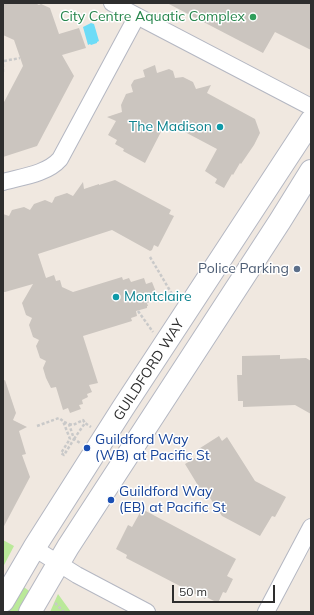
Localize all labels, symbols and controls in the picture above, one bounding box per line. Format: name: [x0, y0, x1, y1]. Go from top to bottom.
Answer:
place label: City Centre Aquatic Complex: [60, 9, 245, 25]
marker: City Centre Aquatic Complex: [248, 12, 258, 22]
place label: The Madison: [129, 119, 212, 135]
marker: The Madison: [215, 122, 225, 132]
place label: Police Parking: [198, 261, 289, 277]
marker: Police Parking: [292, 264, 302, 274]
place label: Montclaire: [124, 289, 192, 305]
marker: Montclaire: [111, 292, 121, 302]
street label: GUILDFORD WAY: [110, 316, 188, 424]
place label: Guildford Way (WB) at Pacific St: [95, 432, 210, 464]
marker: Guildford Way (WB) at Pacific St: [82, 443, 92, 453]
place label: Guildford Way (EB) at Pacific St: [119, 484, 226, 516]
marker: Guildford Way (EB) at Pacific St: [106, 495, 116, 505]
scale bar: [174, 577, 277, 603]
text: 50 m: [179, 584, 207, 599]

